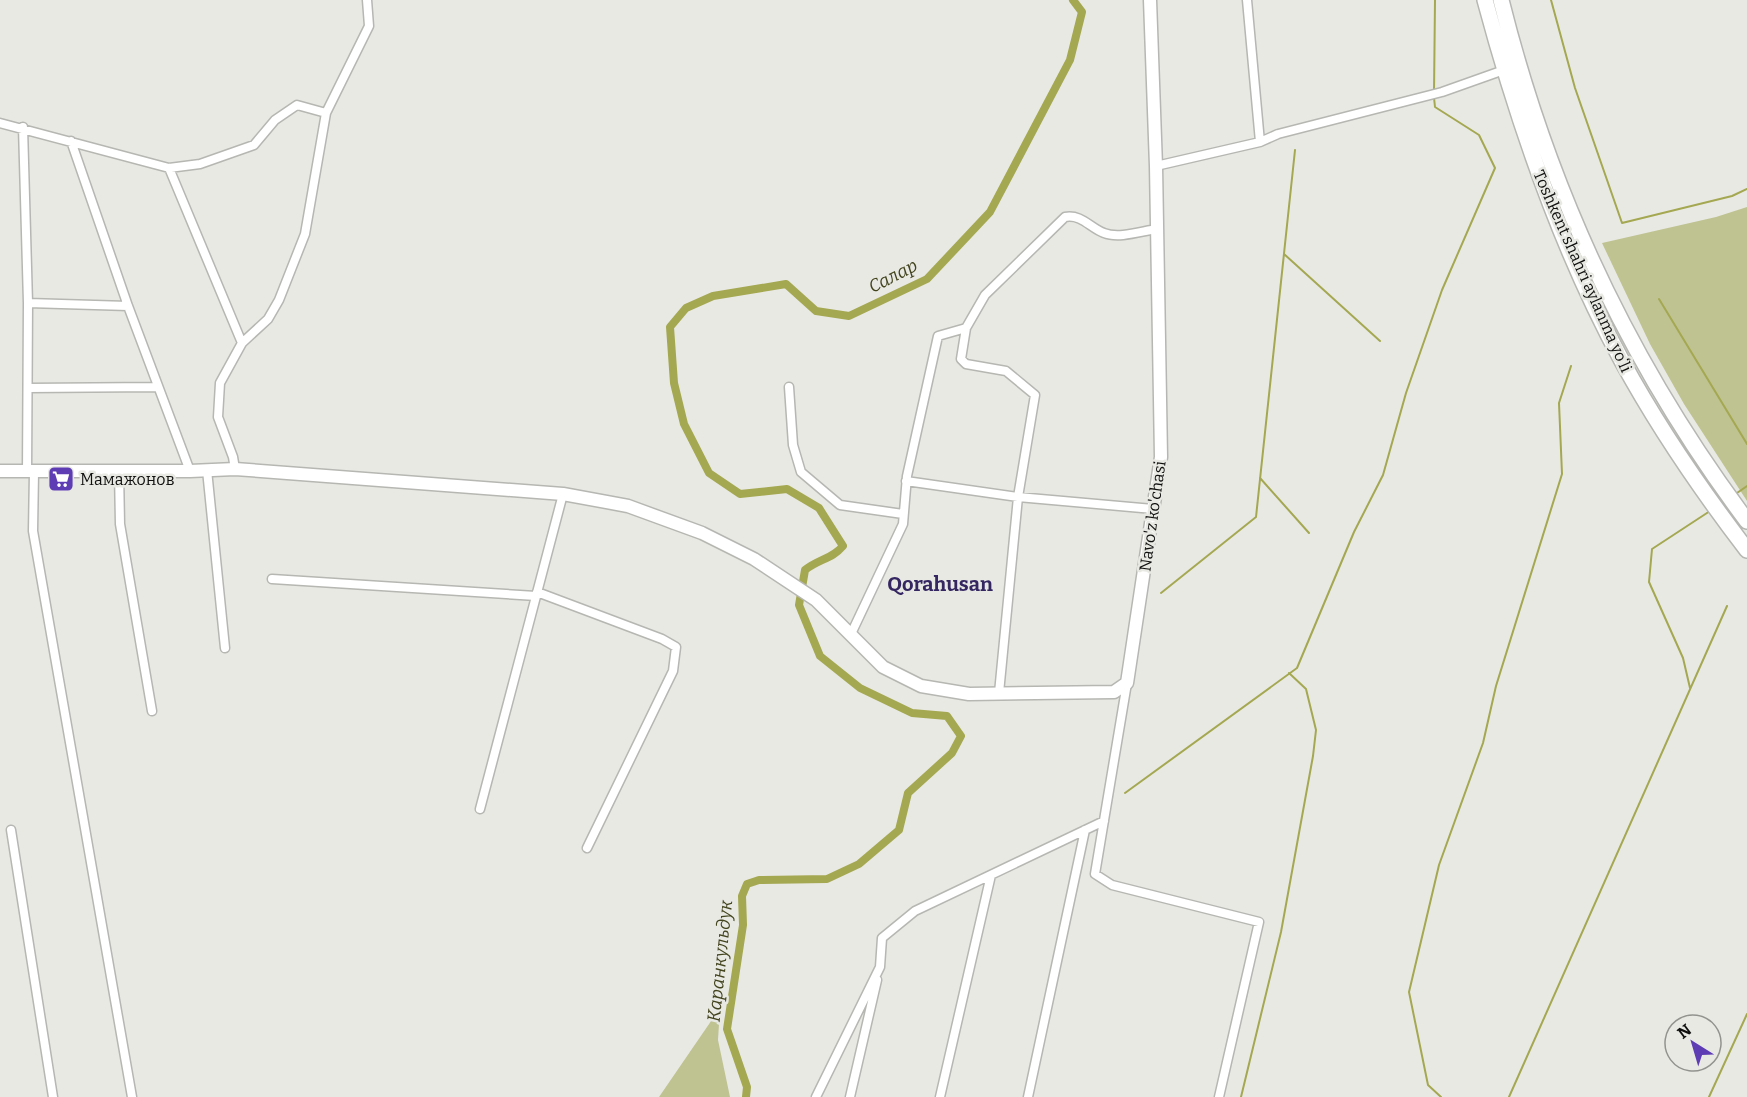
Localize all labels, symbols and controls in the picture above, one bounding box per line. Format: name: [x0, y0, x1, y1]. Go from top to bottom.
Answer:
street label: Toshkent shahri aylanma yoʻli: [1529, 167, 1636, 375]
water label: Салар: [865, 254, 921, 298]
street label: Navo'z ko'chasi: [1135, 459, 1170, 573]
supermarket icon: Мамажонов: [46, 464, 76, 494]
place label: Мамажонов: [80, 470, 175, 489]
district label: Qorahusan: [887, 572, 993, 596]
water label: Каранкульдук: [703, 898, 737, 1023]
north arrow: [1663, 1013, 1723, 1073]
text: N: [1674, 1020, 1695, 1043]

